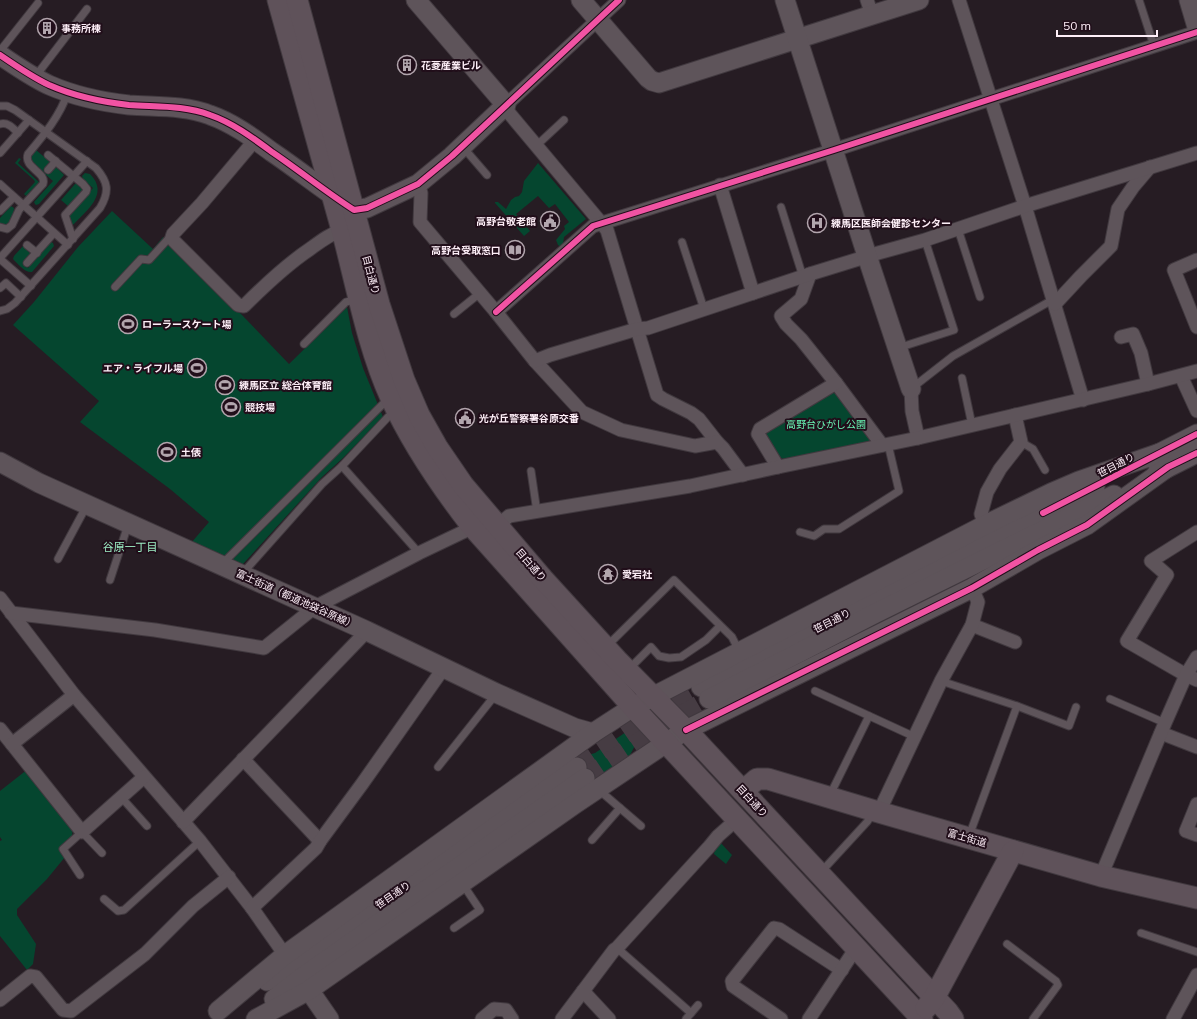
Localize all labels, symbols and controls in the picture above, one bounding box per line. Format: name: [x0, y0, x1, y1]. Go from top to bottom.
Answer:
scale bar: [1057, 12, 1157, 38]
building icon: 事務所棟: [36, 17, 58, 39]
text: 50 m: [1063, 18, 1091, 33]
place label: 事務所棟: [61, 22, 101, 35]
building icon: 花菱産業ビル: [396, 54, 418, 76]
place label: 花菱産業ビル: [421, 59, 481, 72]
public building icon: 高野台敬老館: [539, 210, 561, 232]
hospital icon: 練馬区医師会健診センター: [806, 212, 828, 234]
place label: 高野台敬老館: [476, 215, 536, 228]
place label: 練馬区医師会健診センター: [831, 217, 951, 230]
library icon: 高野台受取窓口: [504, 239, 526, 261]
place label: 高野台受取窓口: [431, 244, 501, 257]
street label: 目白通り: [360, 254, 382, 296]
sports icon: ローラースケート場: [117, 313, 139, 335]
place label: ローラースケート場: [142, 318, 232, 331]
sports icon: エア・ライフル場: [186, 357, 208, 379]
place label: エア・ライフル場: [103, 362, 183, 375]
sports icon: 練馬区立 総合体育館: [214, 374, 236, 396]
place label: 練馬区立 総合体育館: [239, 379, 332, 392]
sports icon: 競技場: [220, 396, 242, 418]
place label: 競技場: [245, 401, 275, 414]
public building icon: 光が丘警察署谷原交番: [454, 407, 476, 429]
place label: 光が丘警察署谷原交番: [479, 412, 579, 425]
park label: 高野台ひがし公園: [786, 418, 866, 431]
sports icon: 土俵: [156, 441, 178, 463]
place label: 土俵: [181, 446, 201, 459]
street label: 笹目通り: [1095, 450, 1137, 480]
district label: 谷原一丁目: [103, 540, 158, 554]
street label: 目白通り: [513, 546, 549, 584]
temple icon: 愛宕社: [597, 563, 619, 585]
street label: 富士街道（都道池袋谷原線）: [234, 567, 358, 631]
place label: 愛宕社: [622, 568, 653, 581]
street label: 笹目通り: [811, 606, 853, 636]
street label: 目白通り: [734, 782, 770, 820]
street label: 富士街道: [946, 826, 988, 850]
street label: 笹目通り: [373, 878, 413, 912]

